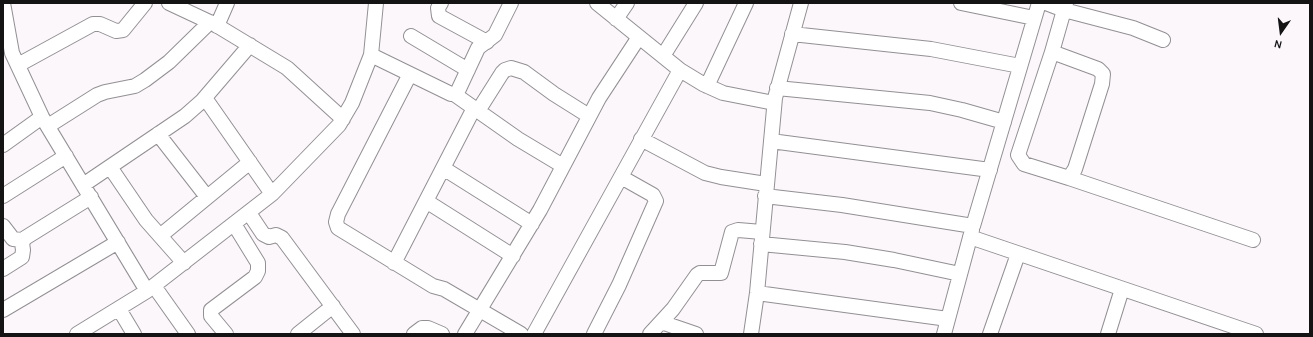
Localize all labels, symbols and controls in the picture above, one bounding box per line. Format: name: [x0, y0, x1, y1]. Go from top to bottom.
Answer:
north arrow: [1261, 12, 1301, 52]
text: N: [1273, 37, 1283, 51]

